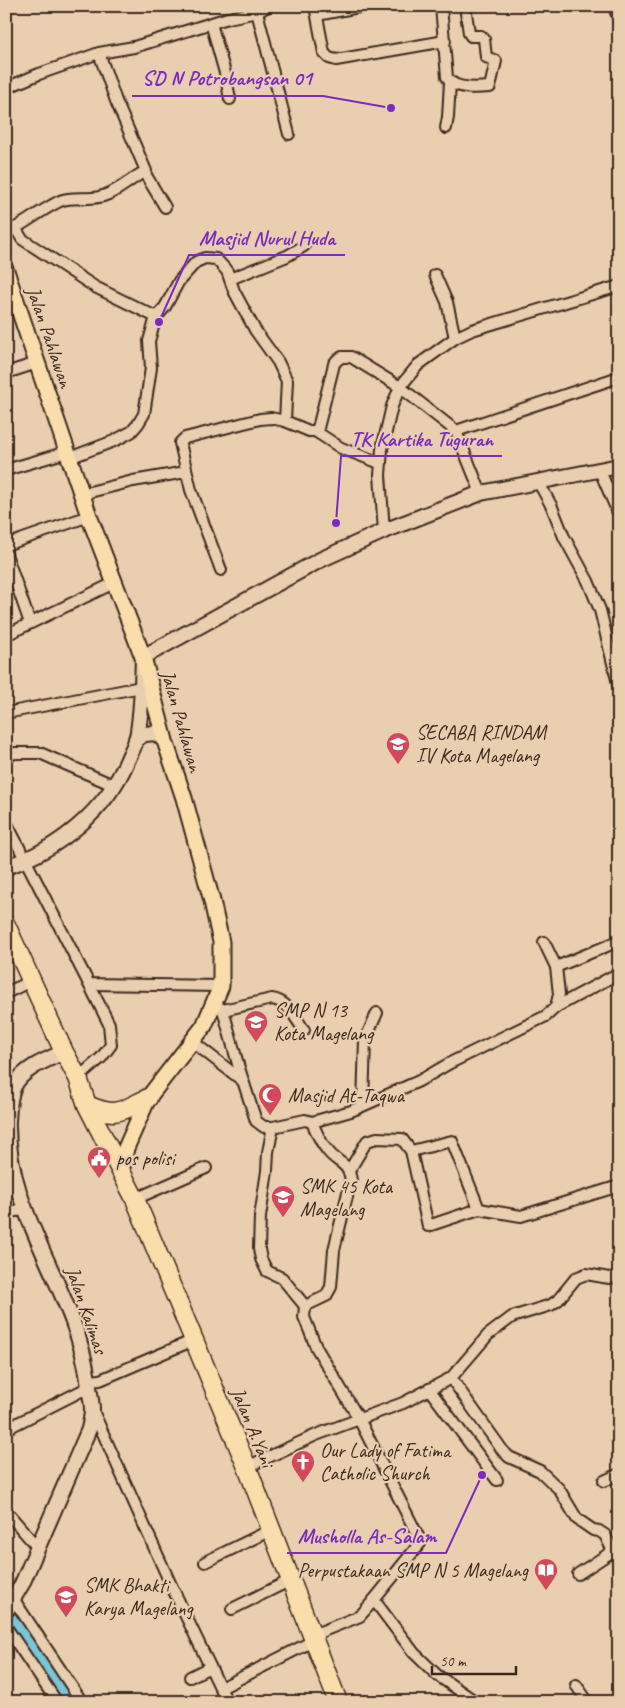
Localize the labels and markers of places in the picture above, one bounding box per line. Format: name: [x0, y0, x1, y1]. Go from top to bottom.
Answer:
callout: SD N Potrobangsan 01: [132, 60, 323, 96]
callout: Masjid Nurul Huda: [189, 219, 345, 255]
callout: TK Kartika Tuguran: [341, 420, 502, 456]
place label: SECABA RINDAM IV Kota Magelang: [416, 720, 548, 768]
school or university icon: SECABA RINDAM IV Kota Magelang: [385, 731, 411, 765]
place label: SMP N 13 Kota Magelang: [274, 998, 375, 1046]
school or university icon: SMP N 13 Kota Magelang: [243, 1009, 269, 1043]
mosque icon: Masjid At-Taqwa: [257, 1082, 283, 1116]
place label: Masjid At-Taqwa: [288, 1083, 406, 1108]
public building icon: pos polisi: [86, 1145, 112, 1179]
place label: pos polisi: [116, 1146, 177, 1171]
place label: SMK 45 Kota Magelang: [300, 1174, 394, 1222]
school or university icon: SMK 45 Kota Magelang: [270, 1184, 296, 1218]
place label: Our Lady of Fatima Catholic Shurch: [320, 1438, 452, 1486]
church icon: Our Lady of Fatima Catholic Shurch: [290, 1449, 316, 1483]
callout: Musholla As-Salam: [287, 1517, 446, 1553]
library icon: Perpustakaan SMP N 5 Magelang: [533, 1557, 559, 1591]
place label: Perpustakaan SMP N 5 Magelang: [298, 1558, 529, 1583]
place label: SMK Bhakti Karya Magelang: [84, 1573, 195, 1621]
school or university icon: SMK Bhakti Karya Magelang: [53, 1584, 79, 1618]

